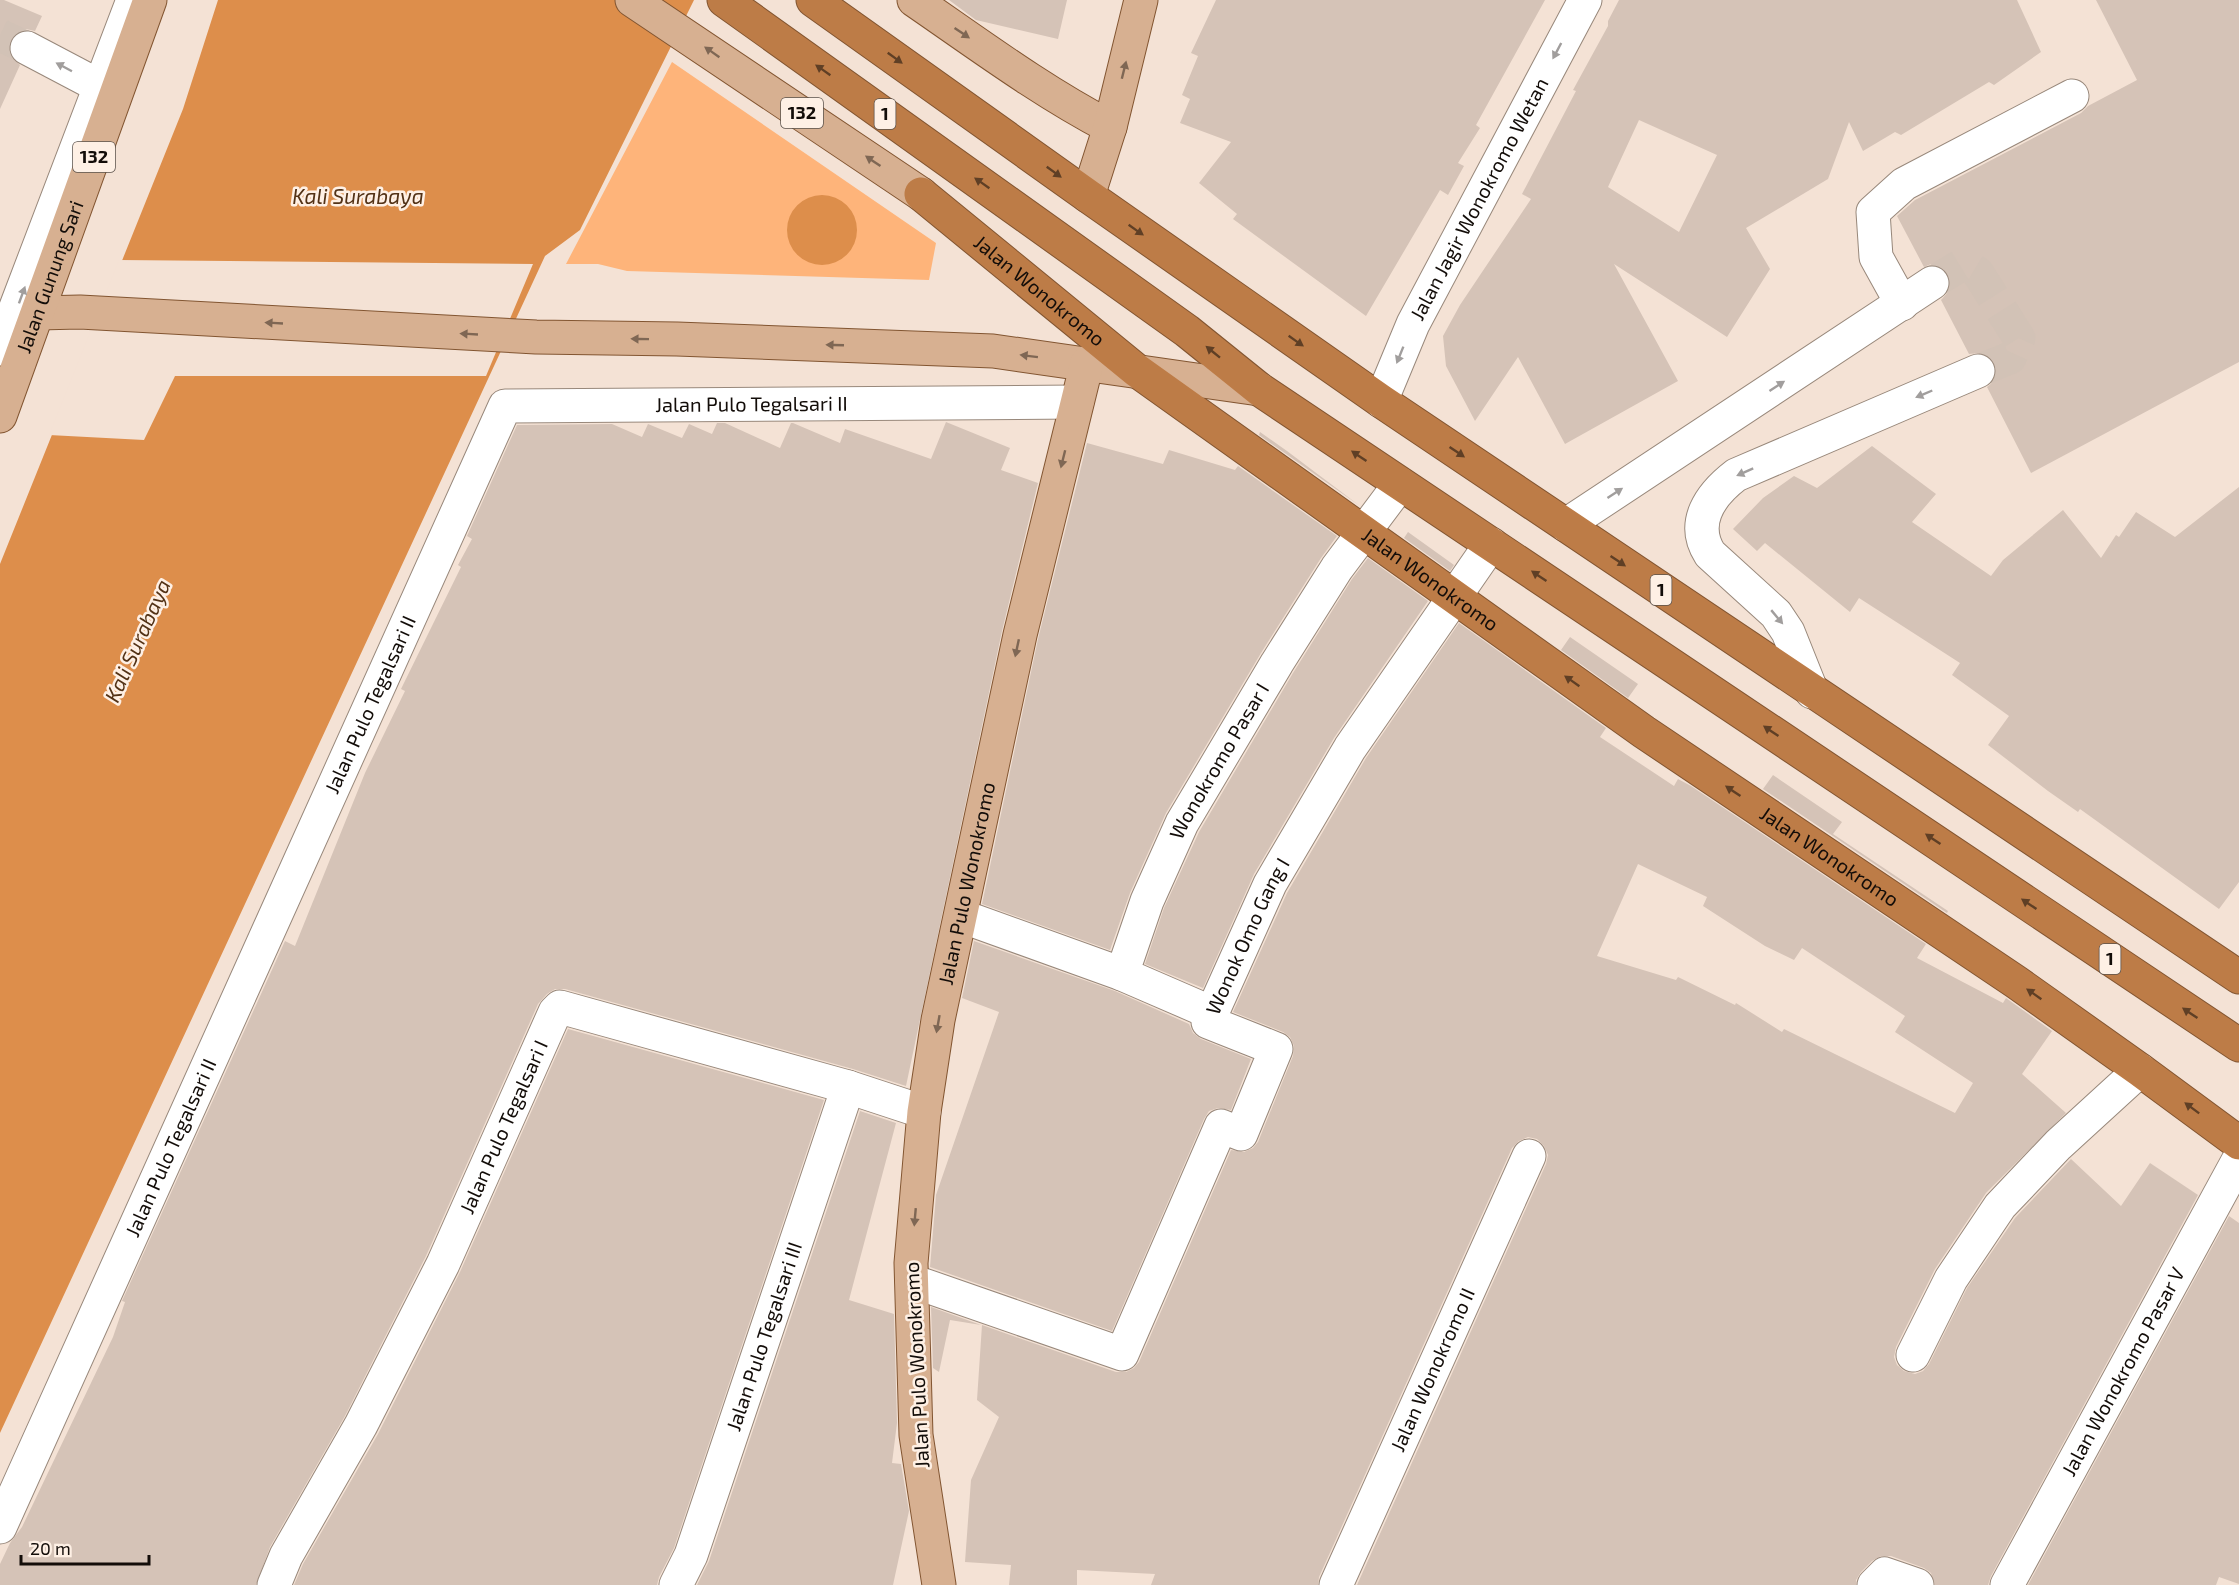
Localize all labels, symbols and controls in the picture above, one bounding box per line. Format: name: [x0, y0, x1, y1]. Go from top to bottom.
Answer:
one-way arrow: [954, 27, 970, 38]
one-way arrow: [1552, 43, 1562, 60]
one-way arrow: [704, 46, 720, 58]
one-way arrow: [888, 52, 903, 64]
one-way arrow: [1120, 61, 1130, 79]
one-way arrow: [56, 62, 73, 72]
one-way arrow: [815, 64, 831, 76]
street label: Jalan Jagir Wonokromo Wetan: [1404, 73, 1553, 324]
road number: 132: [781, 98, 823, 128]
road number: 1: [874, 99, 896, 129]
road number: 132: [73, 142, 115, 172]
one-way arrow: [865, 156, 881, 167]
one-way arrow: [1045, 166, 1061, 178]
one-way arrow: [974, 177, 990, 189]
water label: Kali Surabaya: [292, 183, 424, 209]
street label: Jalan Gunung Sari: [11, 197, 88, 356]
one-way arrow: [1128, 224, 1144, 235]
street label: Jalan Wonokromo: [970, 230, 1110, 351]
one-way arrow: [17, 286, 27, 304]
one-way arrow: [265, 318, 284, 327]
one-way arrow: [460, 329, 479, 338]
one-way arrow: [630, 334, 649, 344]
one-way arrow: [1287, 335, 1303, 347]
one-way arrow: [825, 341, 844, 350]
one-way arrow: [1206, 346, 1221, 359]
one-way arrow: [1395, 346, 1404, 364]
one-way arrow: [1020, 351, 1039, 361]
one-way arrow: [1769, 380, 1786, 391]
one-way arrow: [1915, 389, 1933, 399]
street label: Jalan Pulo Tegalsari II: [655, 391, 848, 416]
one-way arrow: [1448, 446, 1464, 458]
one-way arrow: [1058, 450, 1068, 468]
one-way arrow: [1352, 450, 1368, 462]
one-way arrow: [1737, 467, 1754, 476]
one-way arrow: [1606, 487, 1622, 499]
street label: Jalan Wonokromo: [1358, 522, 1504, 635]
one-way arrow: [1610, 555, 1626, 567]
one-way arrow: [1531, 571, 1547, 582]
water label: Kali Surabaya: [98, 575, 176, 706]
road number: 1: [1650, 575, 1672, 605]
one-way arrow: [1770, 609, 1782, 624]
street label: Jalan Pulo Tegalsari II: [319, 611, 420, 797]
one-way arrow: [1012, 639, 1021, 658]
one-way arrow: [1565, 675, 1581, 687]
street label: Wonokromo Pasar I: [1164, 678, 1274, 842]
one-way arrow: [1763, 725, 1779, 737]
street label: Jalan Pulo Wonokromo: [933, 780, 999, 987]
one-way arrow: [1725, 786, 1741, 797]
street label: Jalan Wonokromo: [1756, 801, 1904, 911]
one-way arrow: [1924, 834, 1941, 845]
street label: Wonok Omo Gang I: [1200, 853, 1294, 1018]
one-way arrow: [2021, 898, 2037, 910]
road number: 1: [2100, 944, 2120, 974]
one-way arrow: [2026, 989, 2042, 1001]
one-way arrow: [2182, 1007, 2199, 1018]
one-way arrow: [933, 1015, 942, 1034]
street label: Jalan Pulo Tegalsari I: [454, 1036, 552, 1217]
street label: Jalan Pulo Tegalsari II: [119, 1055, 220, 1240]
one-way arrow: [2185, 1103, 2200, 1115]
one-way arrow: [910, 1208, 920, 1227]
street label: Jalan Pulo Tegalsari III: [721, 1239, 806, 1434]
street label: Jalan Pulo Wonokromo: [899, 1261, 933, 1469]
street label: Jalan Wonokromo Pasar V: [2056, 1263, 2189, 1480]
street label: Jalan Wonokromo II: [1385, 1284, 1479, 1455]
scale bar: [21, 1528, 148, 1566]
text: 20 m: [30, 1537, 71, 1559]

